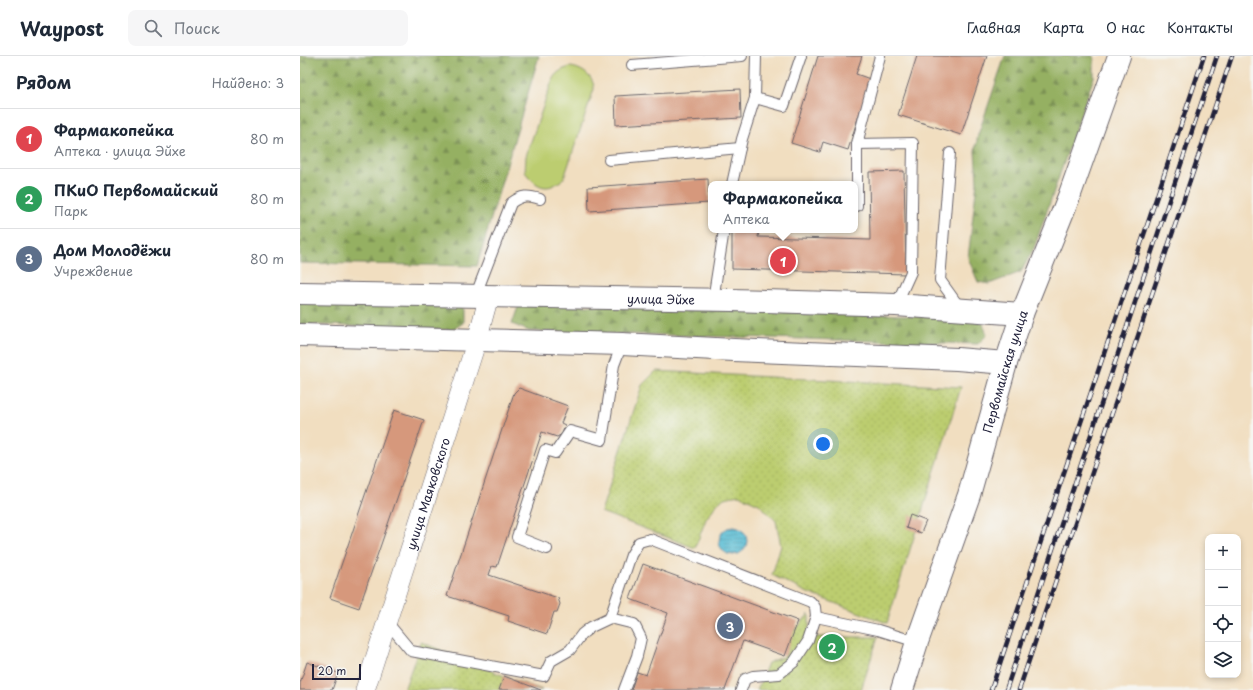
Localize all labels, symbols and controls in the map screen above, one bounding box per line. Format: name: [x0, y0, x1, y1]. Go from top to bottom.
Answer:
search box: [128, 10, 408, 46]
text: Waypost: [20, 14, 104, 42]
text: Поиск: [174, 16, 220, 39]
icon: search: [142, 17, 164, 39]
text: Главная: [967, 17, 1021, 38]
text: Карта: [1043, 17, 1084, 38]
text: О нас: [1106, 17, 1145, 38]
text: Контакты: [1167, 17, 1233, 38]
text: Рядом: [16, 69, 71, 95]
text: Найдено: 3: [212, 73, 284, 92]
text: Фармакопейка: [54, 118, 174, 141]
text: 1: [26, 129, 32, 148]
text: 80 m: [250, 129, 284, 148]
text: Аптека · улица Эйхе: [54, 141, 186, 160]
text: ПКиО Первомайский: [54, 178, 218, 201]
popup: [708, 181, 858, 233]
text: Фармакопейка: [723, 186, 843, 209]
text: 2: [24, 189, 34, 208]
text: 80 m: [250, 189, 284, 208]
text: Парк: [54, 201, 88, 220]
text: Аптека: [723, 209, 770, 228]
text: Дом Молодёжи: [54, 238, 171, 261]
pin: 1: [770, 246, 796, 276]
text: 3: [25, 249, 33, 268]
text: 80 m: [250, 249, 284, 268]
text: Учреждение: [54, 261, 133, 280]
street label: улица Эйхе: [627, 289, 695, 308]
street label: Первомайская улица: [978, 307, 1032, 435]
your location: [813, 434, 833, 454]
street label: улица Маяковского: [401, 435, 454, 552]
map controls: [1205, 534, 1241, 678]
button: +: [1205, 534, 1241, 570]
button: −: [1205, 570, 1241, 606]
button: locate: [1205, 606, 1241, 642]
pin: 3: [717, 611, 743, 641]
pin: 2: [819, 632, 845, 662]
button: layers: [1205, 642, 1241, 678]
scale bar: [312, 662, 361, 681]
text: 20 m: [318, 662, 346, 679]

